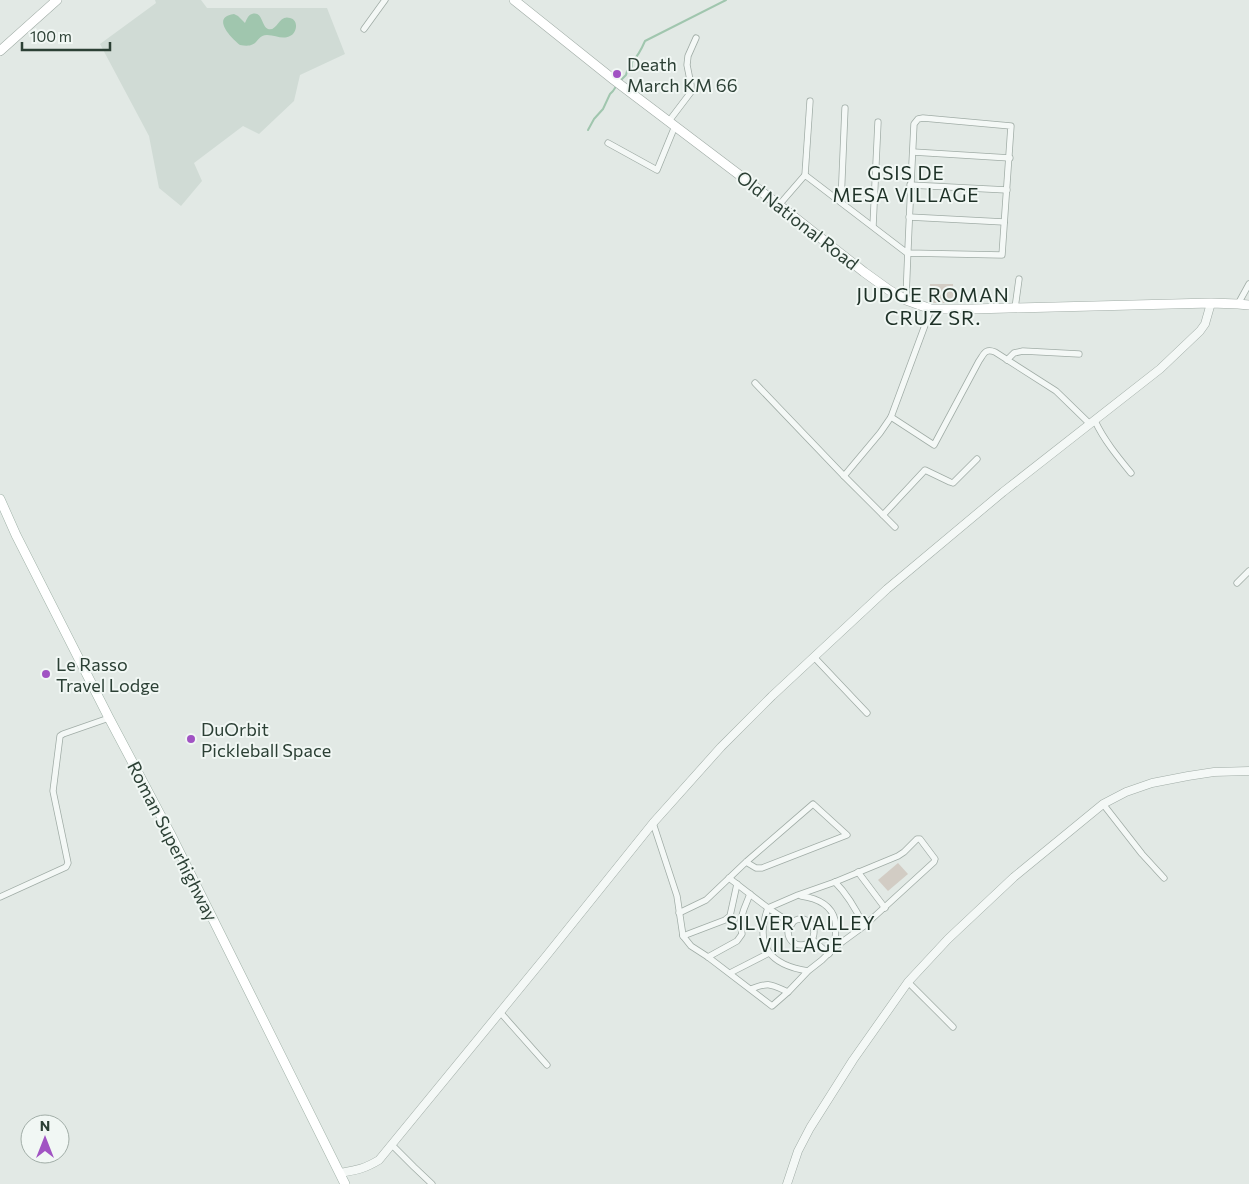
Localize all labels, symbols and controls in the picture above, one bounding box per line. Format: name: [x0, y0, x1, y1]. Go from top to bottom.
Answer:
scale bar: [22, 20, 110, 52]
text: 100 m: [30, 27, 72, 45]
place label: Death March KM 66: [627, 53, 738, 96]
marker: Death March KM 66: [611, 68, 623, 80]
district label: GSIS DE MESA VILLAGE: [832, 161, 980, 206]
street label: Old National Road: [733, 166, 863, 274]
district label: JUDGE ROMAN CRUZ SR.: [856, 282, 1010, 329]
place label: Le Rasso Travel Lodge: [56, 653, 159, 696]
marker: Le Rasso Travel Lodge: [40, 668, 52, 680]
place label: DuOrbit Pickleball Space: [201, 718, 331, 761]
marker: DuOrbit Pickleball Space: [185, 733, 197, 745]
street label: Roman Superhighway: [123, 757, 223, 925]
district label: SILVER VALLEY VILLAGE: [726, 911, 876, 956]
north arrow: [20, 1114, 70, 1164]
text: N: [40, 1117, 50, 1134]

